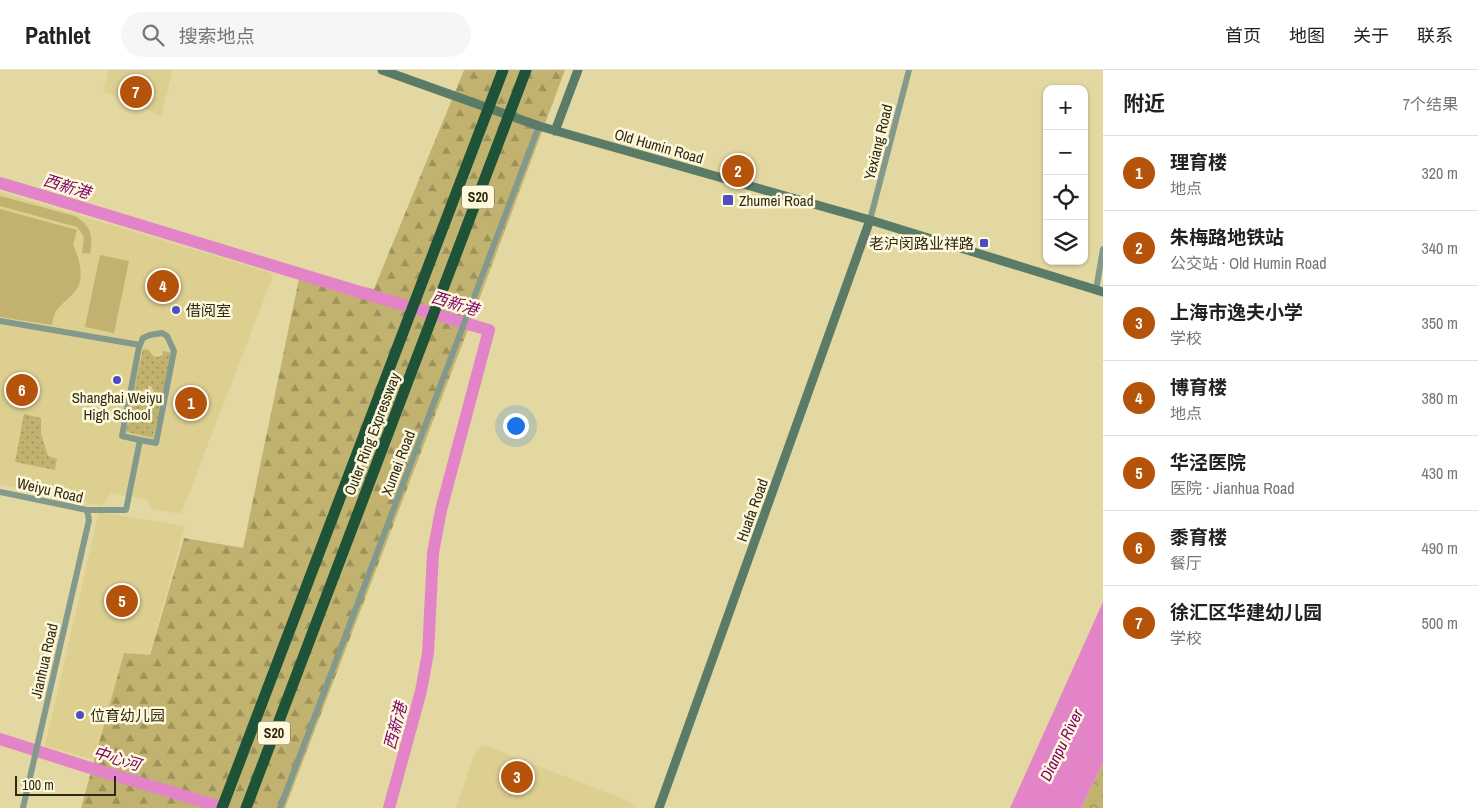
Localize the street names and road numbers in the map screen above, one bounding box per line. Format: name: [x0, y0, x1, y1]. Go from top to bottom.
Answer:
street label: Yexiang Road: [858, 102, 898, 182]
street label: Old Humin Road: [612, 123, 706, 169]
road number: S20: [462, 185, 494, 208]
street label: Outer Ring Expressway: [339, 369, 405, 498]
street label: Xumei Road: [376, 427, 420, 499]
street label: Weiyu Road: [15, 472, 85, 508]
street label: Huafa Road: [731, 476, 773, 544]
street label: Jianhua Road: [25, 621, 63, 701]
road number: S20: [258, 721, 290, 744]

